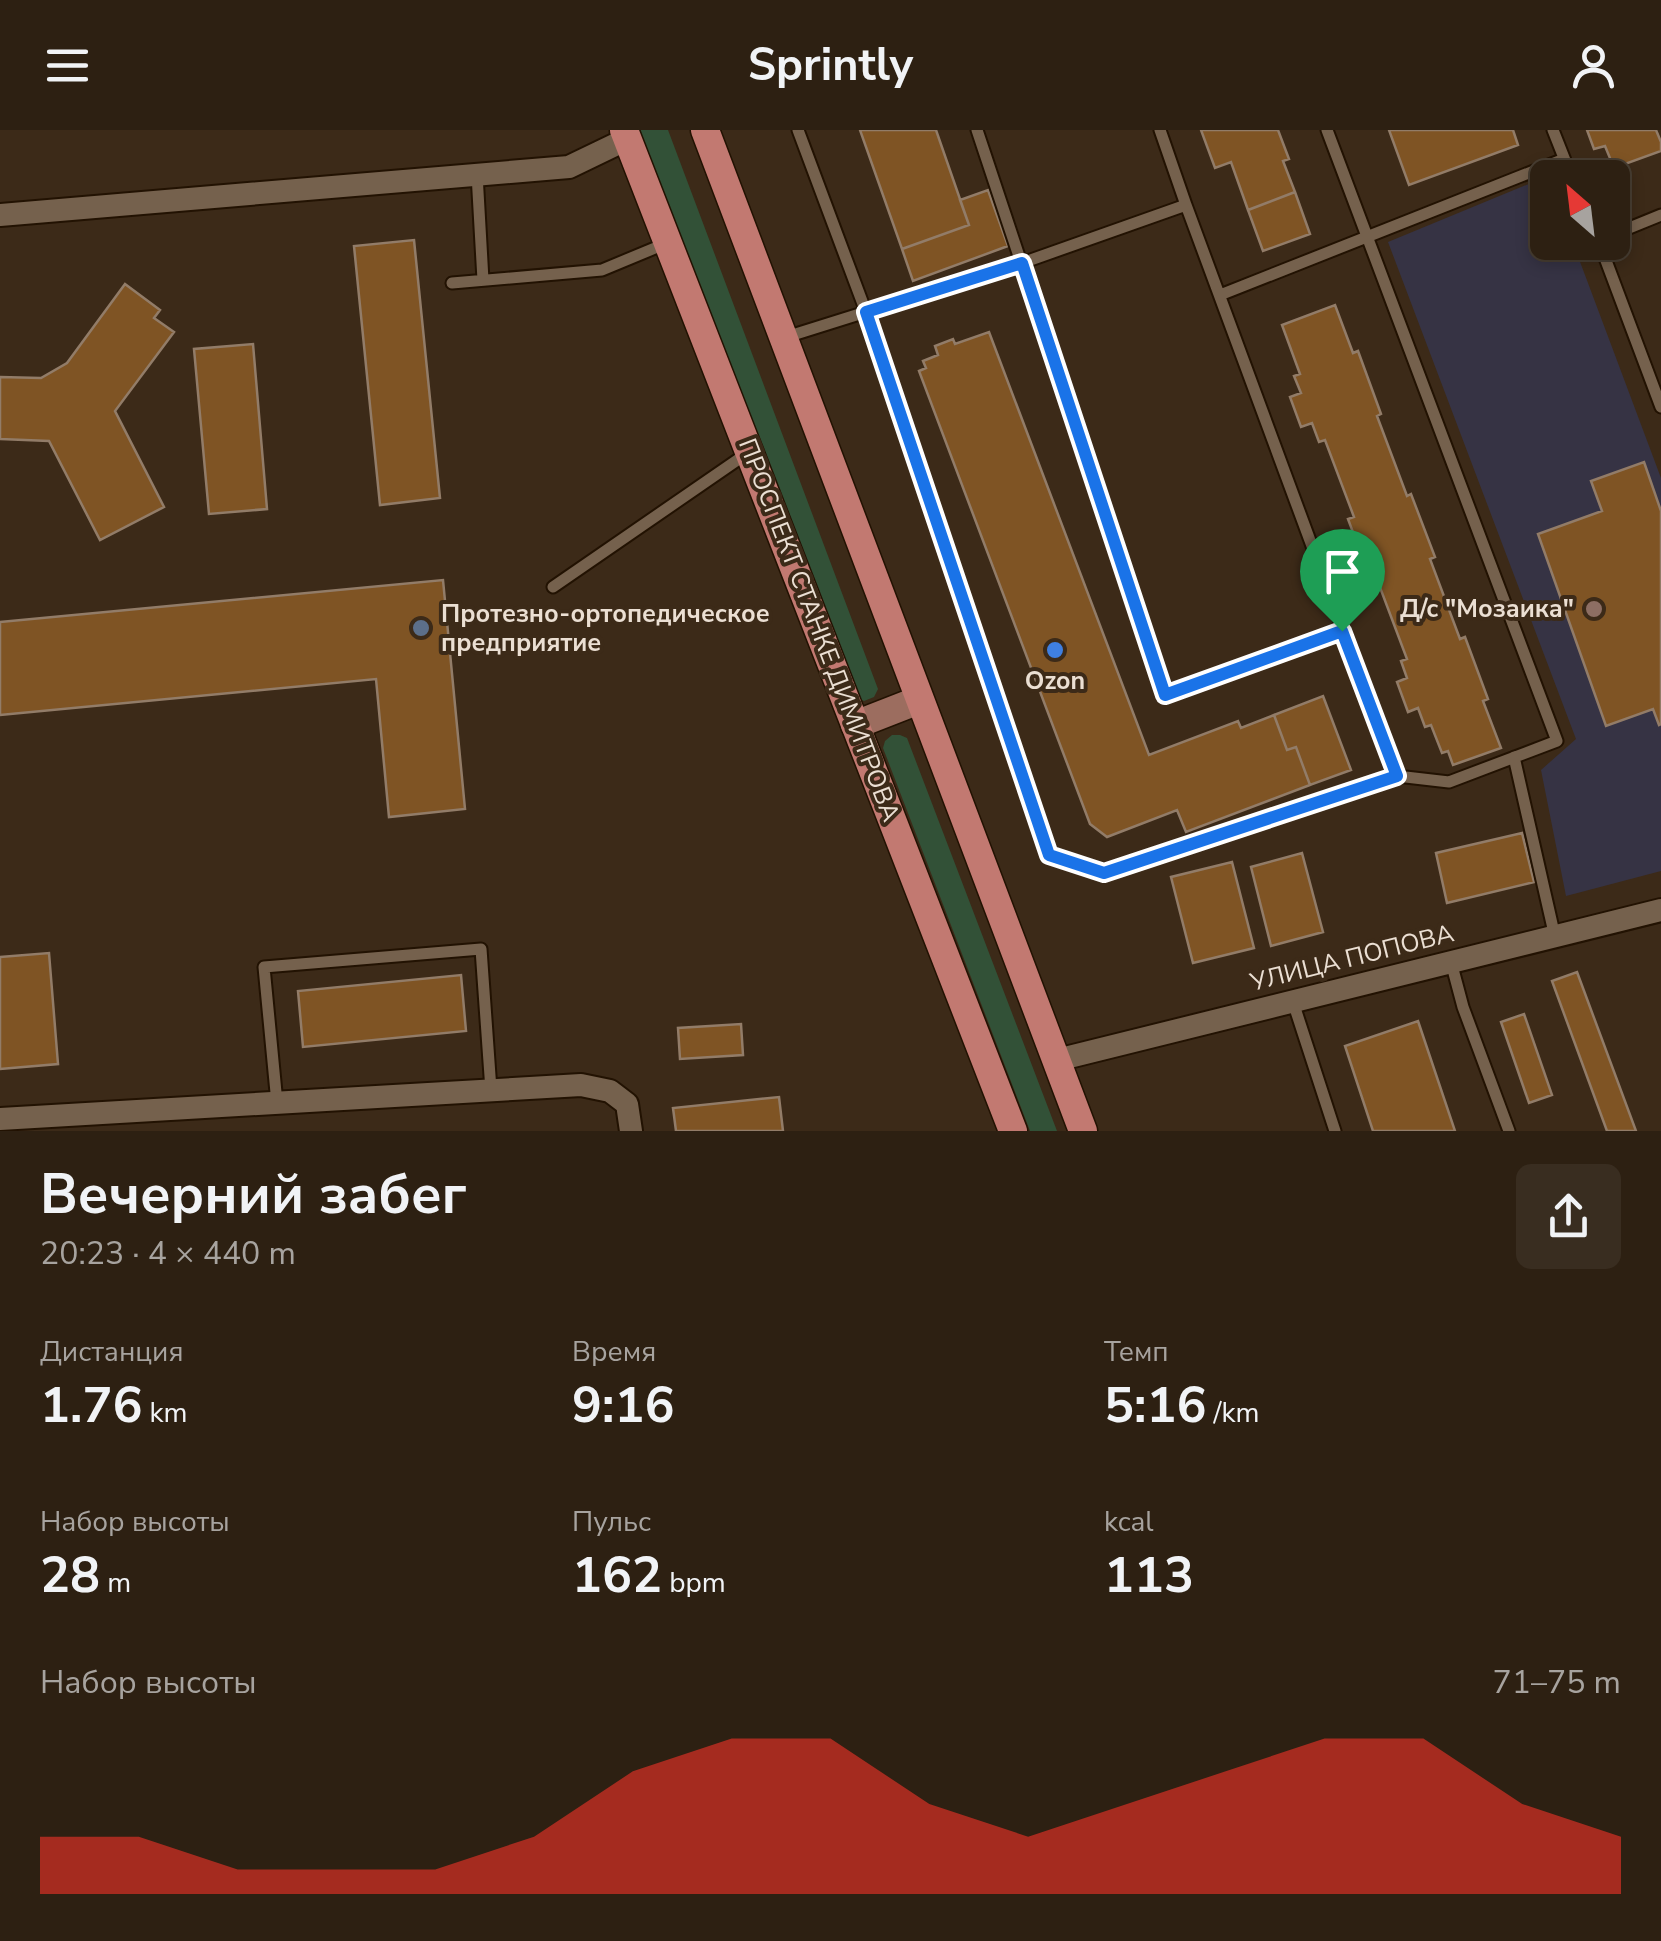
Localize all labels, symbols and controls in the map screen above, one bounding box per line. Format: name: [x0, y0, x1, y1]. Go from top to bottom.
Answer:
text: Sprintly: [748, 35, 913, 96]
icon: menu: [40, 38, 95, 93]
icon: person: [1566, 38, 1621, 93]
north arrow: [1530, 160, 1630, 260]
map controls: [1530, 160, 1630, 260]
street label: ПРОСПЕКТ СТАНКЕ ДИМИТРОВА: [730, 434, 908, 826]
pin: [1300, 529, 1385, 632]
icon: arrive: [1315, 544, 1370, 599]
place label: Д/с "Мозаика": [1400, 592, 1574, 626]
place label: Протезно-ортопедическое предприятие: [441, 597, 770, 660]
marker: Д/с "Мозаика": [1583, 598, 1605, 620]
marker: Протезно-ортопедическое предприятие: [410, 617, 432, 639]
marker: Ozon: [1044, 639, 1066, 661]
place label: Ozon: [1025, 664, 1085, 698]
street label: УЛИЦА ПОПОВА: [1246, 916, 1457, 1000]
text: Вечерний забег: [40, 1157, 467, 1232]
button: share: [1516, 1164, 1621, 1269]
text: 20:23 · 4 × 440 m: [40, 1232, 296, 1275]
text: Дистанция: [40, 1333, 184, 1371]
text: Время: [572, 1333, 656, 1371]
text: Темп: [1104, 1333, 1169, 1371]
text: 1.76: [40, 1371, 142, 1440]
text: 9:16: [572, 1371, 674, 1440]
text: 5:16: [1104, 1371, 1206, 1440]
text: km: [142, 1394, 188, 1432]
text: /km: [1206, 1394, 1259, 1432]
text: Набор высоты: [40, 1503, 230, 1541]
text: Пульс: [572, 1503, 651, 1541]
text: kcal: [1104, 1503, 1154, 1541]
text: 28: [40, 1541, 100, 1610]
text: 162: [572, 1541, 662, 1610]
text: 113: [1104, 1541, 1194, 1610]
text: m: [100, 1564, 131, 1602]
text: bpm: [662, 1564, 726, 1602]
text: Набор высоты: [40, 1661, 257, 1704]
text: 71–75 m: [1493, 1661, 1621, 1704]

